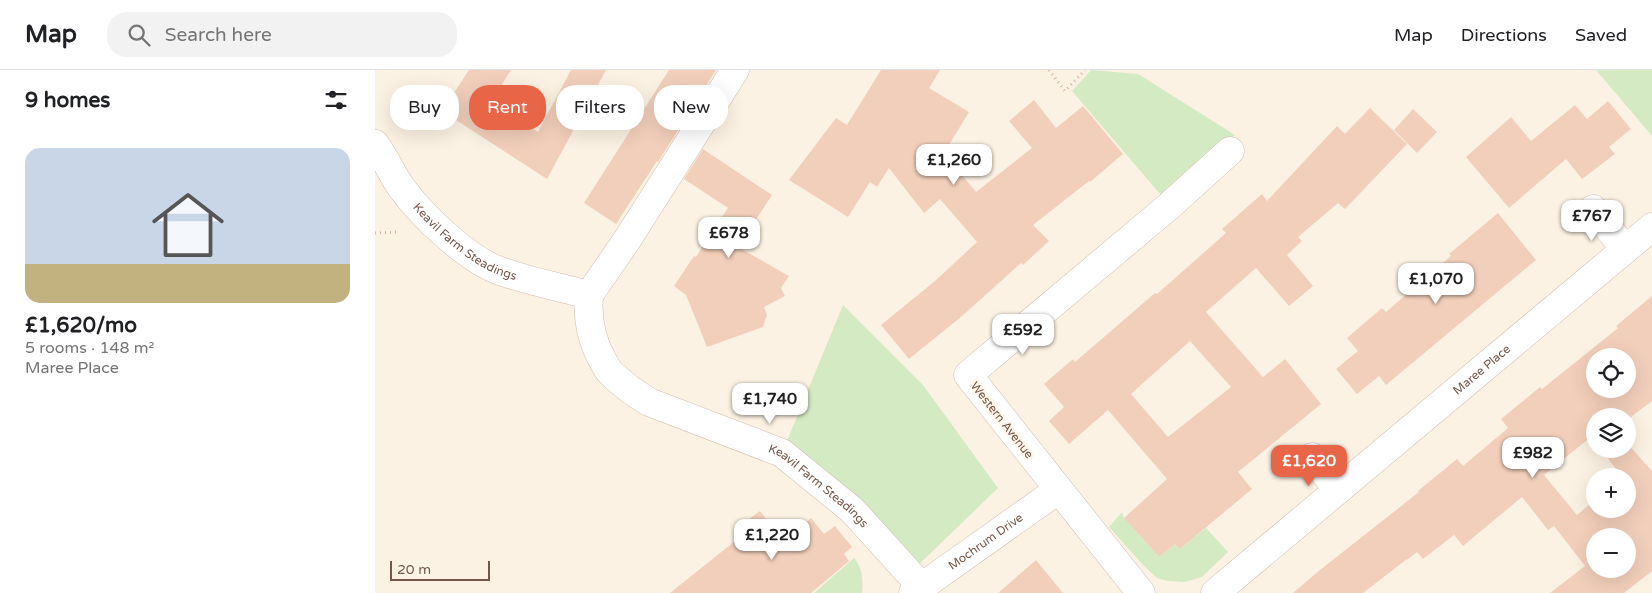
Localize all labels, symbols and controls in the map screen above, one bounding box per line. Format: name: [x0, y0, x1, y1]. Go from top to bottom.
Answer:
search box: [107, 12, 457, 57]
text: Map: [25, 20, 77, 49]
icon: search: [125, 21, 153, 49]
text: Search here: [165, 24, 272, 46]
text: Map: [1394, 24, 1433, 46]
text: Directions: [1461, 24, 1547, 46]
text: Saved: [1575, 24, 1627, 46]
chip: Buy: [390, 85, 459, 130]
chip: Rent: [469, 85, 546, 130]
chip: Filters: [556, 85, 644, 130]
chip: New: [654, 85, 728, 130]
icon: filters: [322, 86, 350, 114]
text: 9 homes: [25, 88, 110, 113]
pin: £1,260: [913, 144, 995, 186]
text: £1,260: [927, 150, 981, 170]
icon: home: [143, 180, 233, 270]
street label: Keavil Farm Steadings: [410, 200, 519, 283]
pin: £767: [1562, 200, 1622, 242]
text: £767: [1572, 206, 1612, 226]
pin: £678: [699, 216, 759, 259]
text: £678: [709, 223, 749, 243]
pin: £1,070: [1395, 262, 1477, 305]
text: £1,070: [1409, 269, 1463, 289]
text: £1,620/mo: [25, 313, 137, 338]
pin: £592: [993, 314, 1053, 356]
text: £592: [1003, 320, 1043, 340]
text: 5 rooms · 148 m²: [25, 338, 154, 358]
street label: Maree Place: [1450, 341, 1513, 398]
map controls: [1586, 348, 1636, 578]
button: locate: [1586, 348, 1636, 398]
text: Maree Place: [25, 358, 119, 378]
street label: Western Avenue: [968, 379, 1036, 461]
pin: £1,740: [729, 382, 811, 425]
text: £1,740: [743, 389, 797, 409]
button: layers: [1586, 408, 1636, 458]
pin: £982: [1503, 436, 1563, 479]
street label: Keavil Farm Steadings: [766, 441, 872, 530]
text: £982: [1513, 443, 1553, 463]
pin: £1,620: [1268, 444, 1350, 487]
text: £1,620: [1282, 451, 1336, 471]
button: +: [1586, 468, 1636, 518]
street label: Mochrum Drive: [946, 510, 1026, 573]
pin: £1,220: [731, 518, 813, 561]
text: £1,220: [745, 525, 799, 545]
button: −: [1586, 528, 1636, 578]
scale bar: [390, 558, 490, 581]
text: 20 m: [397, 561, 431, 578]

